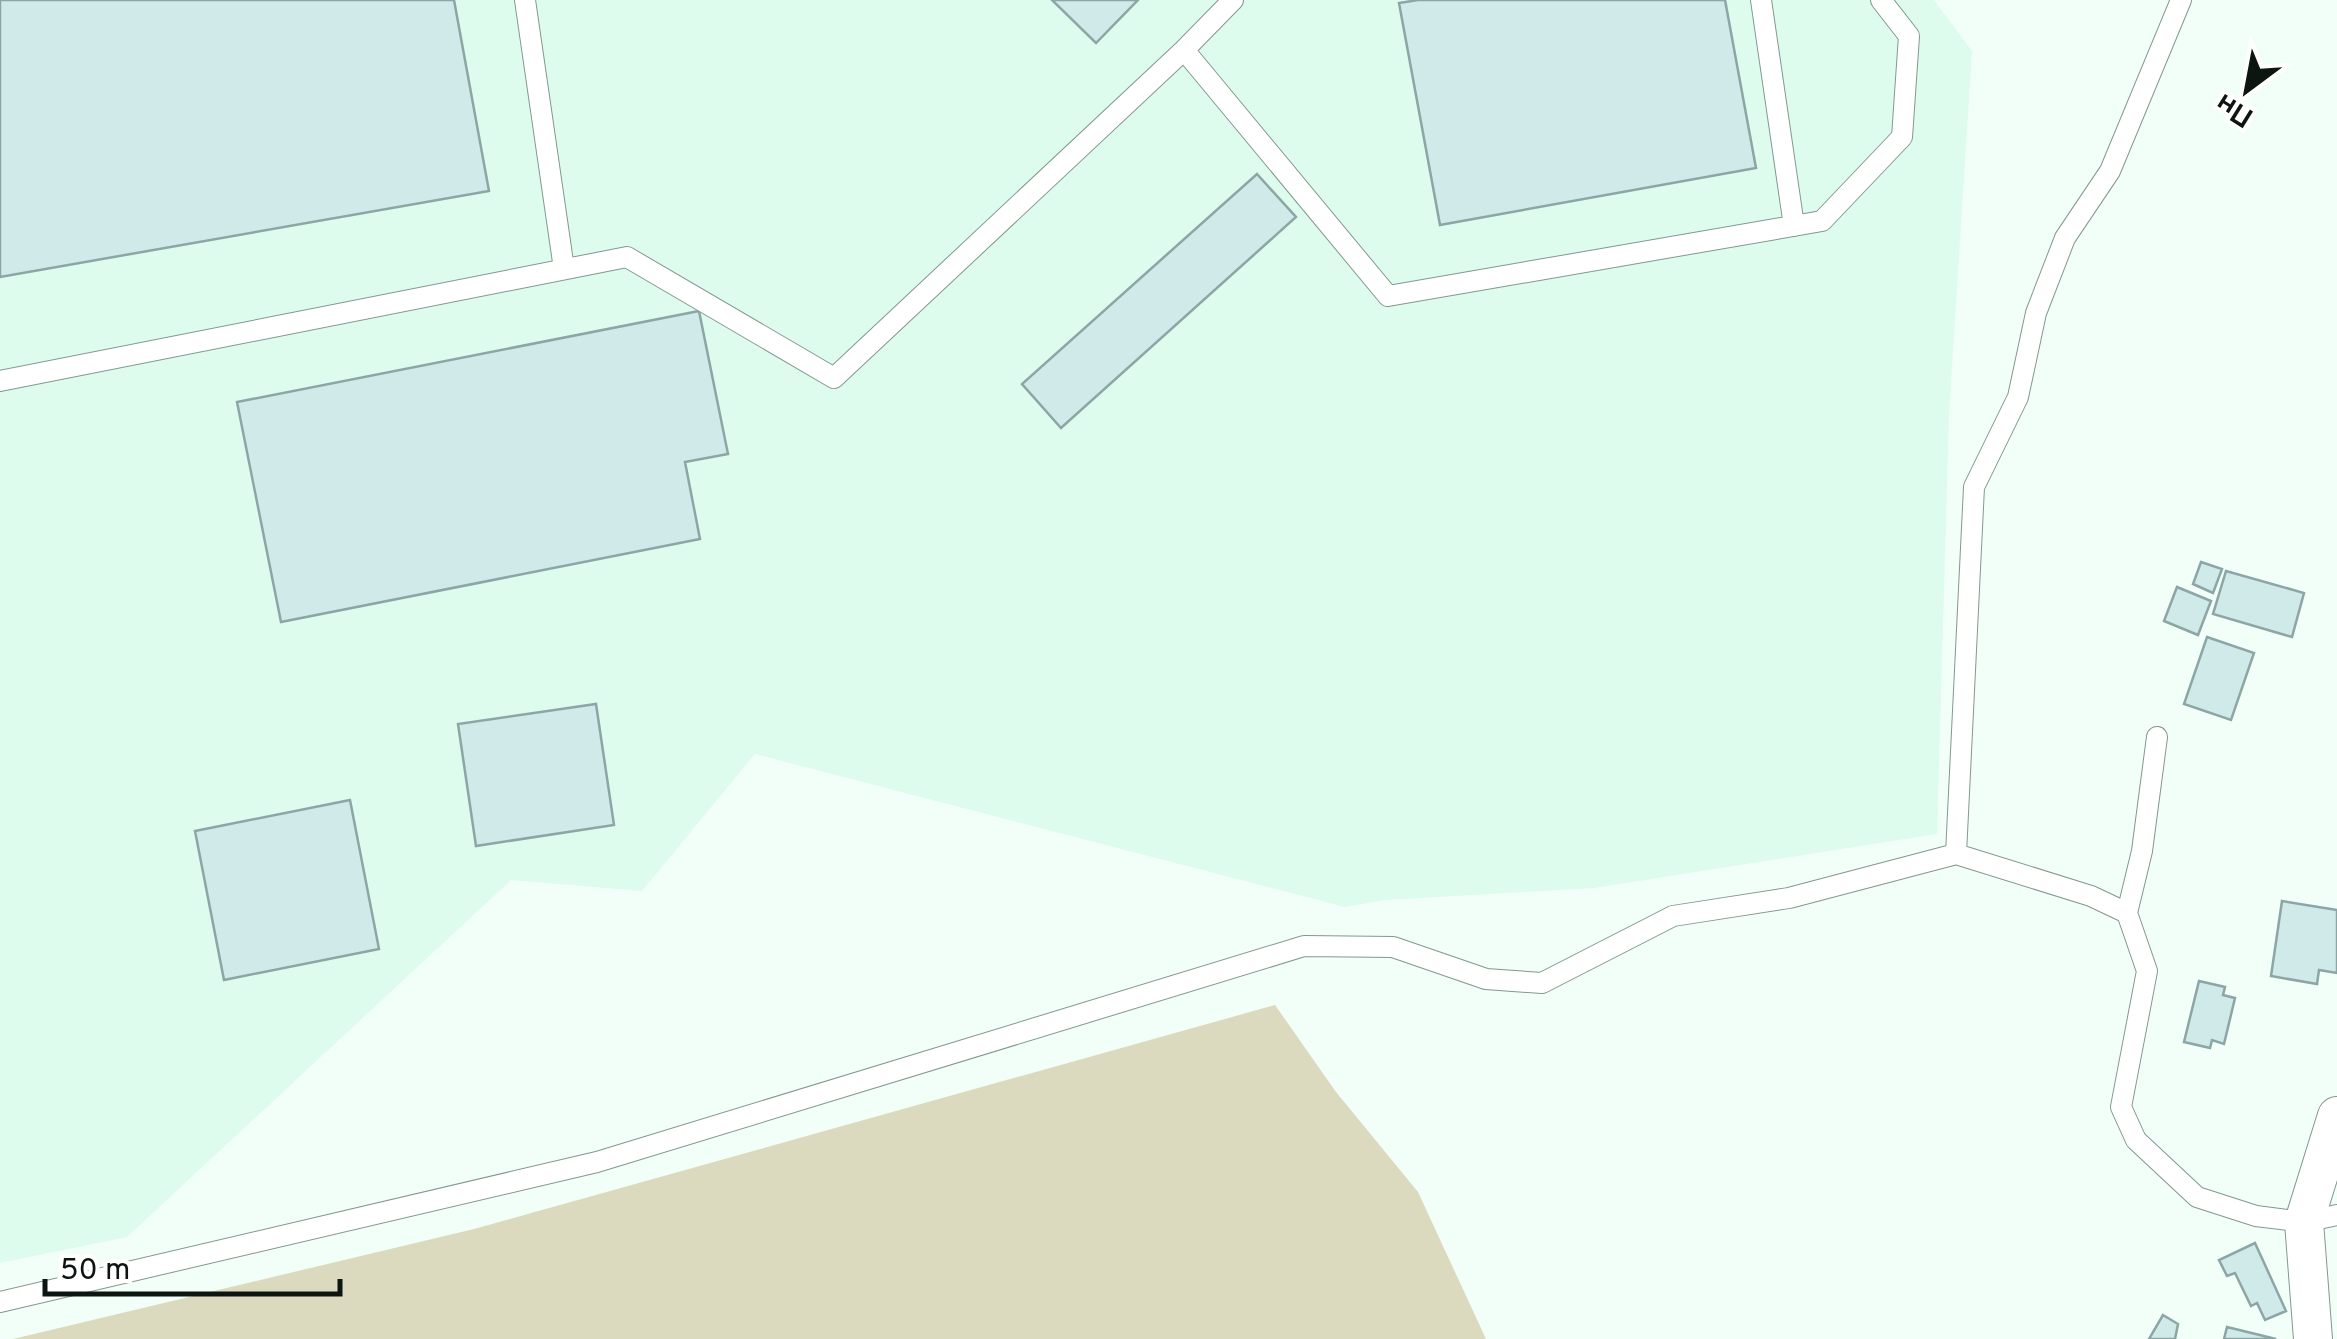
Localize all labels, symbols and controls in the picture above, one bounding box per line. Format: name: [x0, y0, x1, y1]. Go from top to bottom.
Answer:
north arrow: [2197, 40, 2297, 140]
text: Пн: [2210, 83, 2261, 134]
scale bar: [45, 1234, 340, 1296]
text: 50 m: [60, 1253, 130, 1290]

